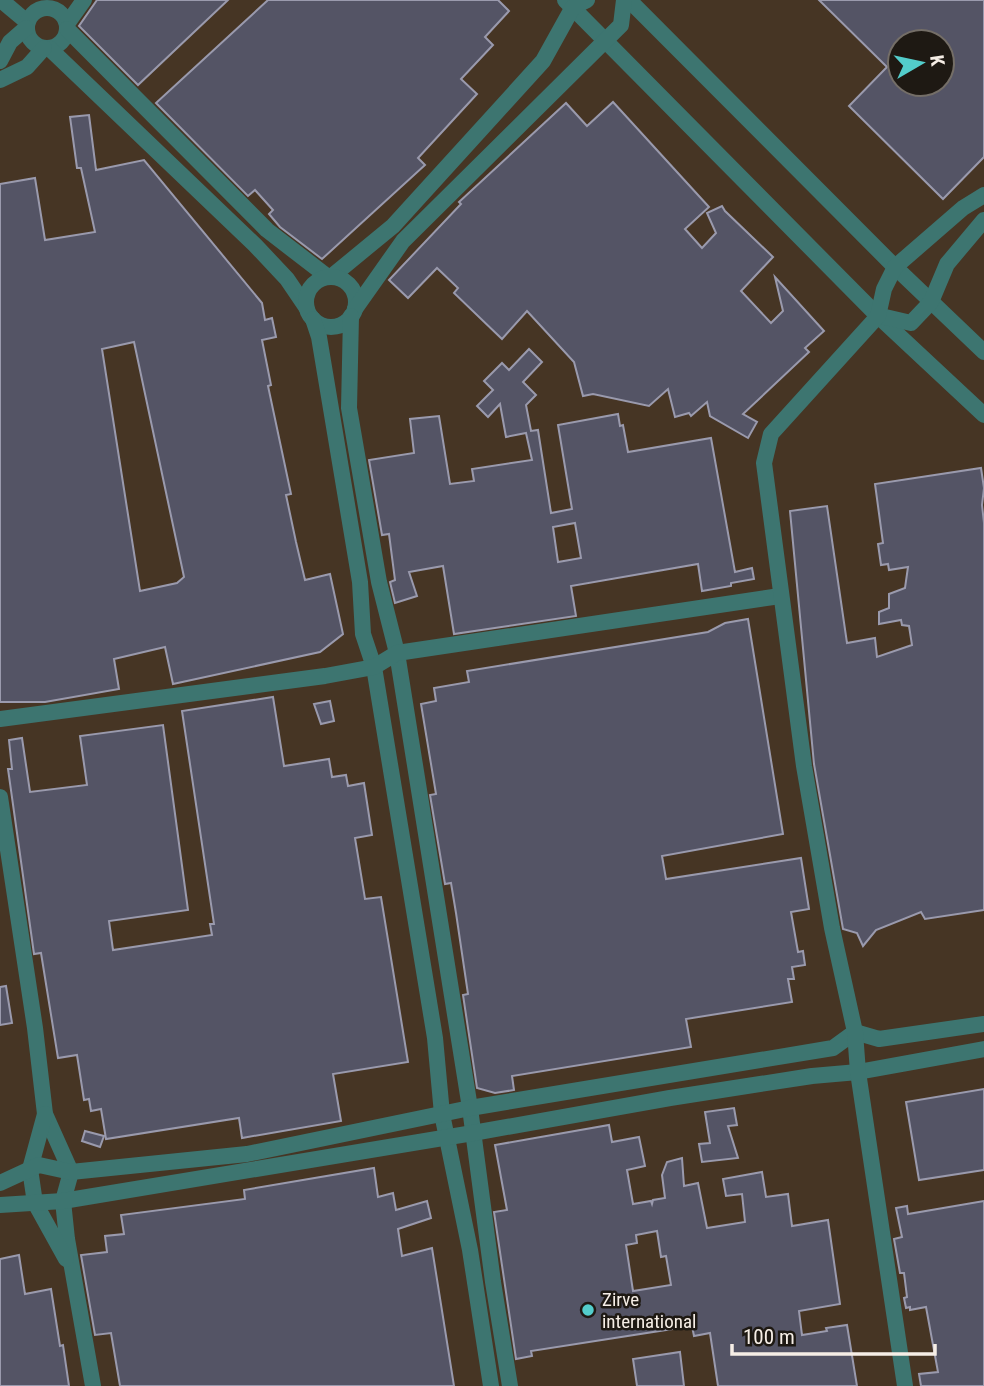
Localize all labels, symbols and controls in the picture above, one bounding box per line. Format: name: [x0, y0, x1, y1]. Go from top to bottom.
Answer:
north arrow: [886, 28, 956, 98]
text: K: [925, 53, 950, 68]
place label: Zirve international: [602, 1288, 696, 1333]
marker: Zirve international: [580, 1302, 596, 1318]
scale bar: [732, 1312, 935, 1356]
text: 100 m: [743, 1325, 795, 1349]

